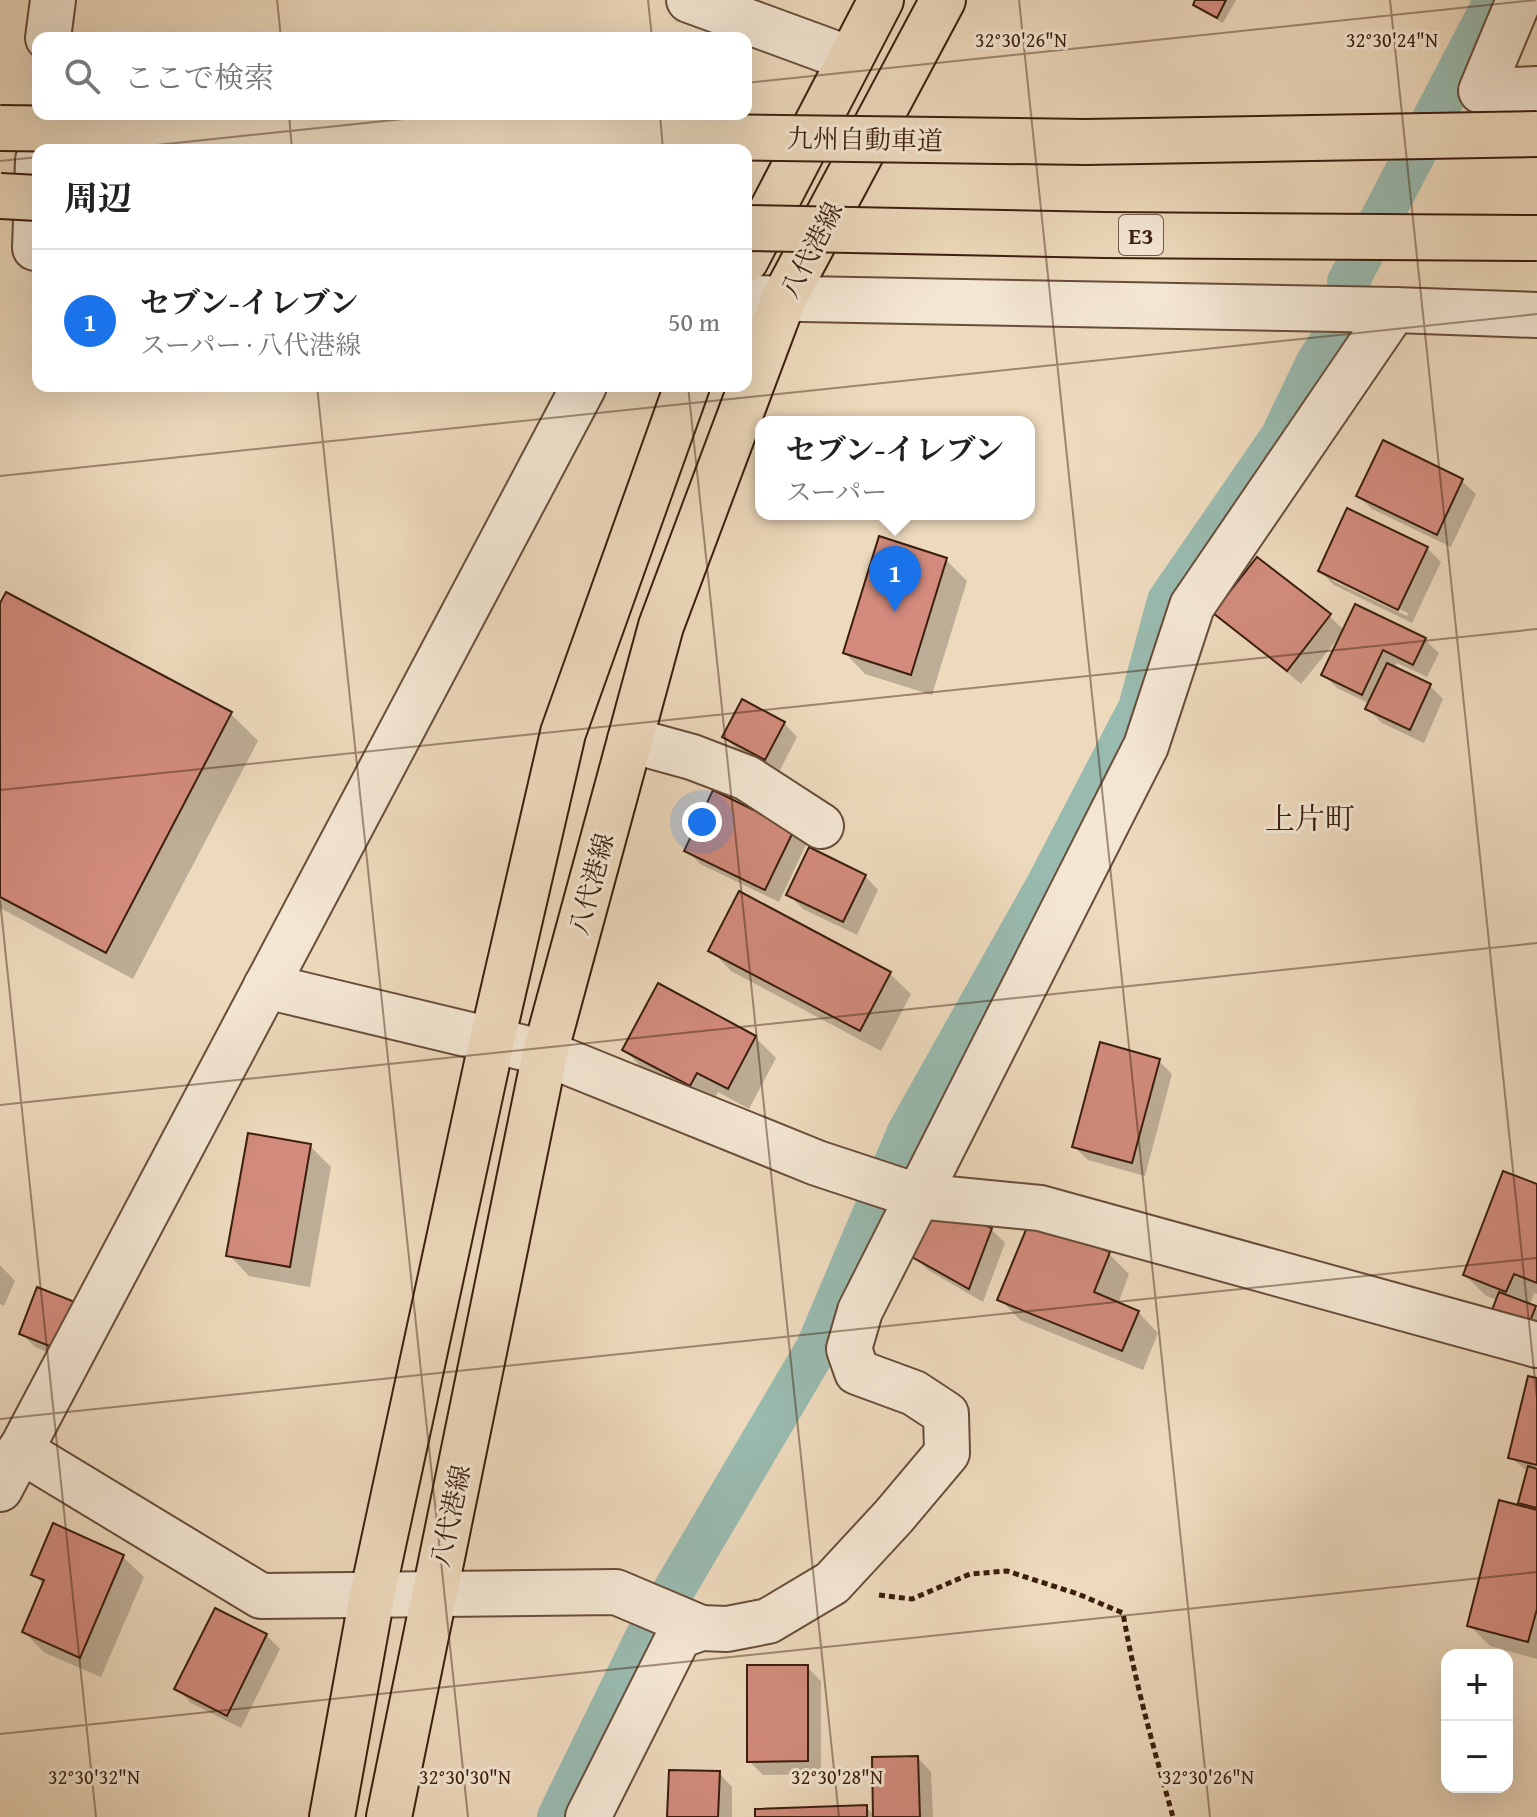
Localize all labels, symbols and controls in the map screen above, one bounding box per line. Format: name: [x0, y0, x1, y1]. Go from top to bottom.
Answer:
text: 32°30'26"N: [975, 25, 1067, 54]
text: 32°30'24"N: [1346, 25, 1438, 54]
search box: [32, 32, 752, 120]
icon: search: [60, 54, 104, 98]
text: ここで検索: [124, 55, 274, 99]
street label: 九州自動車道: [787, 118, 943, 160]
text: 周辺: [64, 173, 132, 222]
street label: 八代港線: [770, 195, 852, 305]
road number: E3: [1119, 215, 1163, 255]
text: セブン-イレブン: [140, 280, 358, 324]
text: 1: [83, 302, 97, 341]
text: 50 m: [668, 302, 720, 341]
text: スーパー · 八代港線: [140, 325, 361, 364]
popup: [755, 416, 1035, 520]
text: セブン-イレブン: [786, 427, 1004, 471]
text: スーパー: [786, 472, 887, 511]
pin: 1: [869, 546, 921, 612]
district label: 上片町: [1265, 796, 1355, 840]
your location: [682, 802, 722, 842]
street label: 八代港線: [559, 829, 623, 939]
street label: 八代港線: [420, 1461, 480, 1571]
map controls: [1441, 1649, 1513, 1793]
button: +: [1441, 1649, 1513, 1721]
button: −: [1441, 1721, 1513, 1793]
text: 32°30'32"N: [48, 1762, 140, 1791]
text: 32°30'30"N: [419, 1762, 511, 1791]
text: 32°30'28"N: [791, 1762, 883, 1791]
text: 32°30'26"N: [1162, 1762, 1254, 1791]

